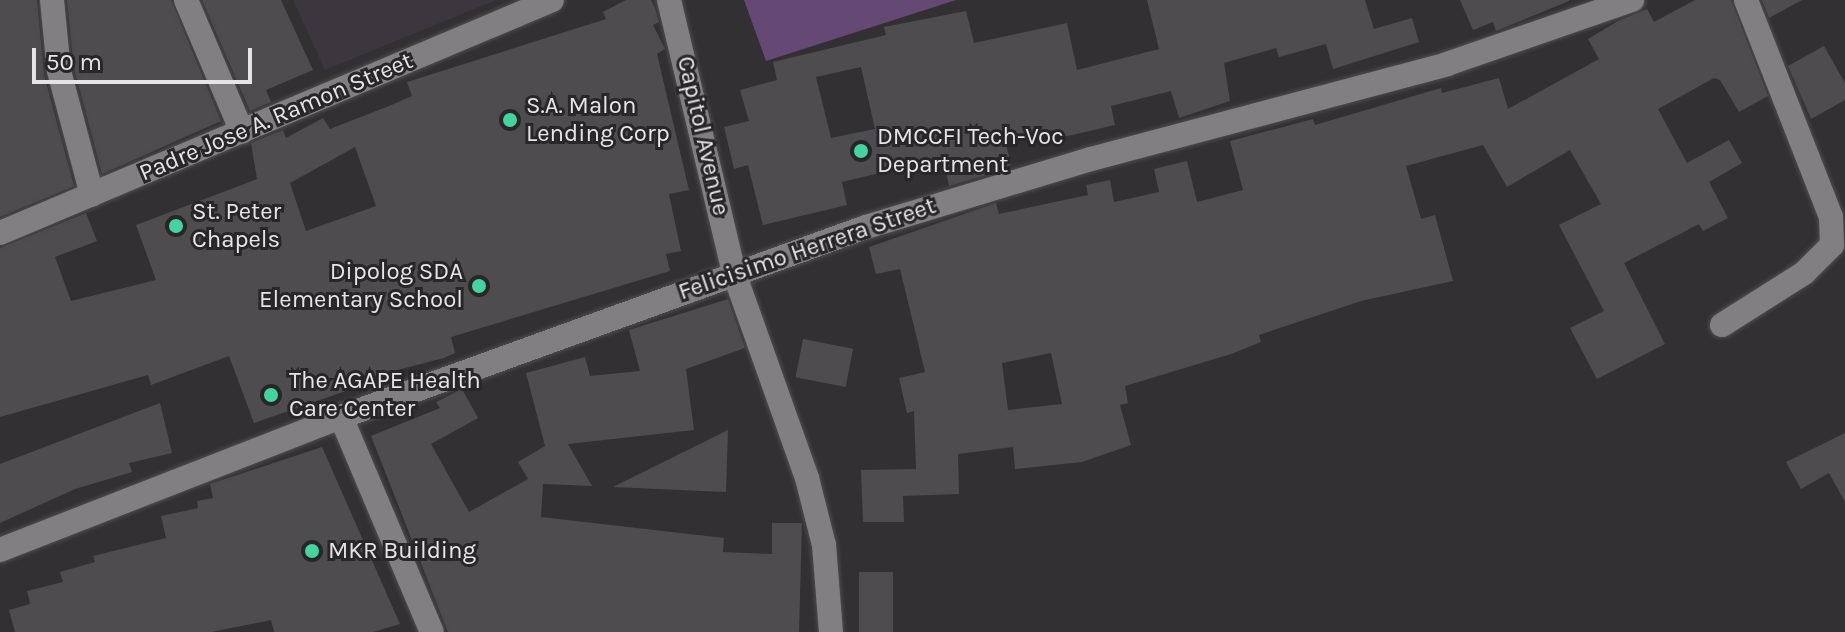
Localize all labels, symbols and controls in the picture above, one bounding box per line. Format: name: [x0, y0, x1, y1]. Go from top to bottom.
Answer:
scale bar: [36, 32, 256, 82]
street label: Padre Jose A. Ramon Street: [135, 46, 417, 188]
text: 50 m: [46, 48, 102, 76]
street label: Capitol Avenue: [671, 54, 735, 218]
place label: S.A. Malon Lending Corp: [526, 92, 670, 148]
marker: S.A. Malon Lending Corp: [501, 111, 519, 129]
place label: DMCCFI Tech-Voc Department: [877, 123, 1064, 179]
marker: DMCCFI Tech-Voc Department: [852, 142, 870, 160]
street label: Felicisimo Herrera Street: [675, 191, 939, 307]
place label: St. Peter Chapels: [192, 198, 281, 254]
marker: St. Peter Chapels: [167, 217, 185, 235]
place label: Dipolog SDA Elementary School: [259, 258, 463, 314]
marker: Dipolog SDA Elementary School: [470, 277, 488, 295]
place label: The AGAPE Health Care Center: [289, 367, 481, 423]
marker: The AGAPE Health Care Center: [260, 384, 282, 406]
place label: MKR Building: [328, 537, 476, 565]
marker: MKR Building: [303, 542, 321, 560]

